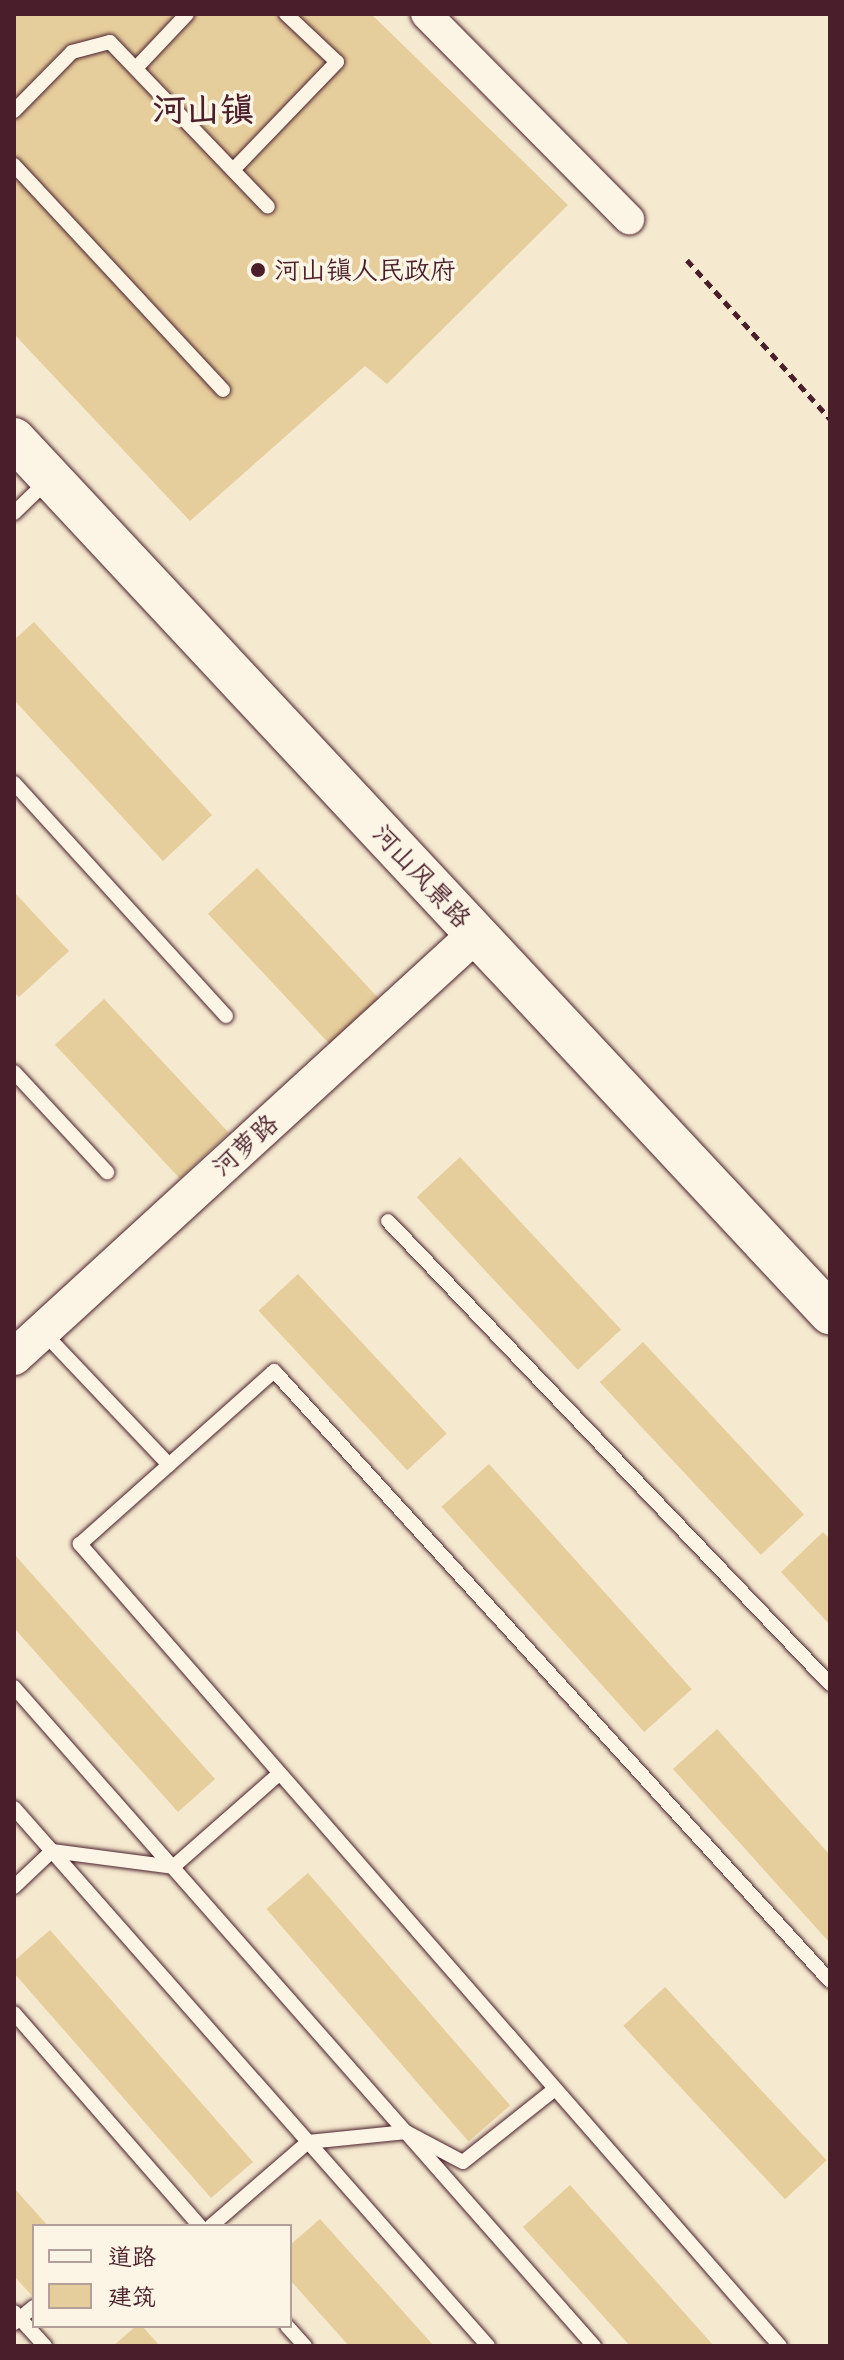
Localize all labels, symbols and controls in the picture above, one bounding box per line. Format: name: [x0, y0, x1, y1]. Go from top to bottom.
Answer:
district label: 河山镇: [152, 90, 254, 130]
place label: 河山镇人民政府: [274, 254, 456, 286]
marker: 河山镇人民政府: [249, 261, 267, 279]
street label: 河山风景路: [366, 818, 478, 934]
street label: 河萝路: [206, 1107, 284, 1183]
legend: [32, 2224, 292, 2328]
text: 道路: [108, 2240, 156, 2272]
text: 建筑: [108, 2280, 156, 2312]

